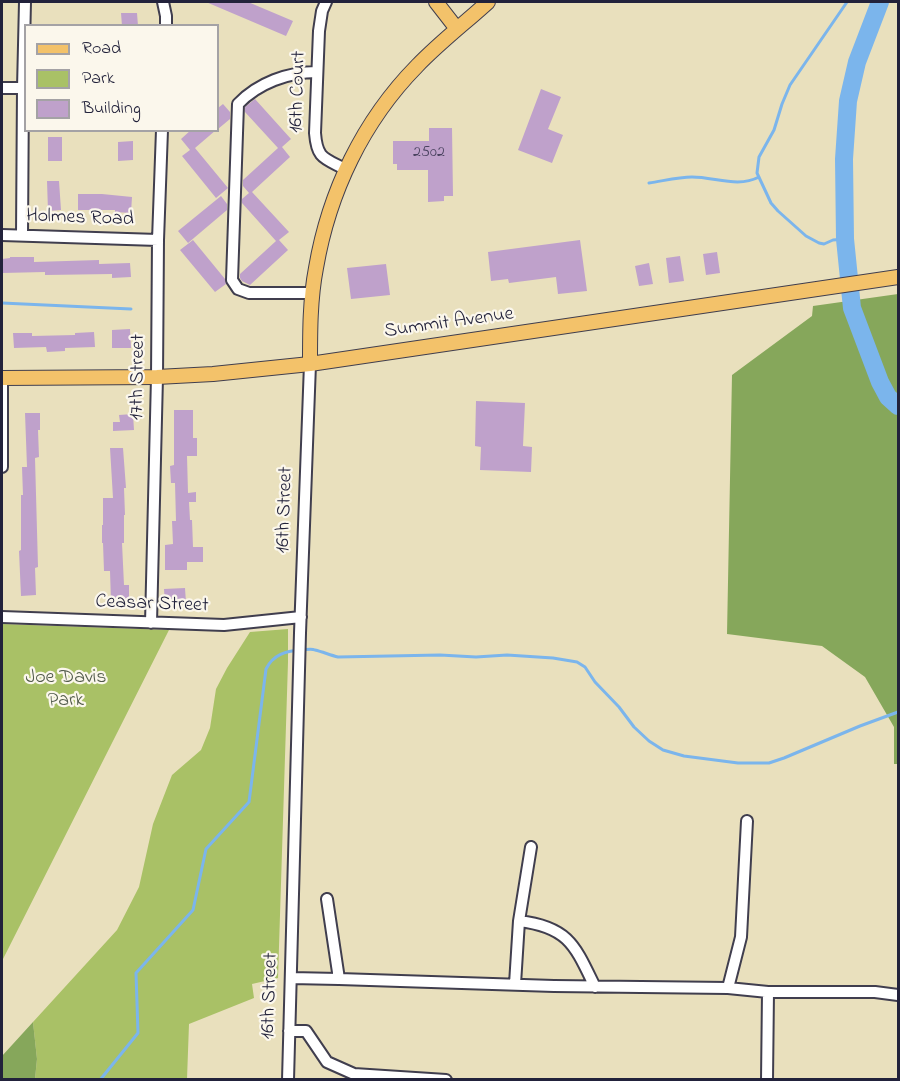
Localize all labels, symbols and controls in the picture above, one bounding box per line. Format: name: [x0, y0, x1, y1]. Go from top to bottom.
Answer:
legend: [24, 24, 219, 132]
text: Road: [82, 36, 121, 62]
street label: 16th Court: [286, 51, 312, 133]
text: Park: [82, 66, 115, 92]
text: Building: [82, 96, 141, 122]
house number: 2502: [413, 143, 445, 163]
street label: Holmes Road: [26, 205, 134, 233]
street label: Summit Avenue: [383, 303, 515, 345]
street label: 17th Street: [126, 334, 152, 420]
street label: 16th Street: [272, 466, 300, 554]
street label: Ceasar Street: [95, 591, 209, 619]
park label: Joe Davis Park: [25, 667, 107, 714]
street label: 16th Street: [257, 952, 285, 1040]

